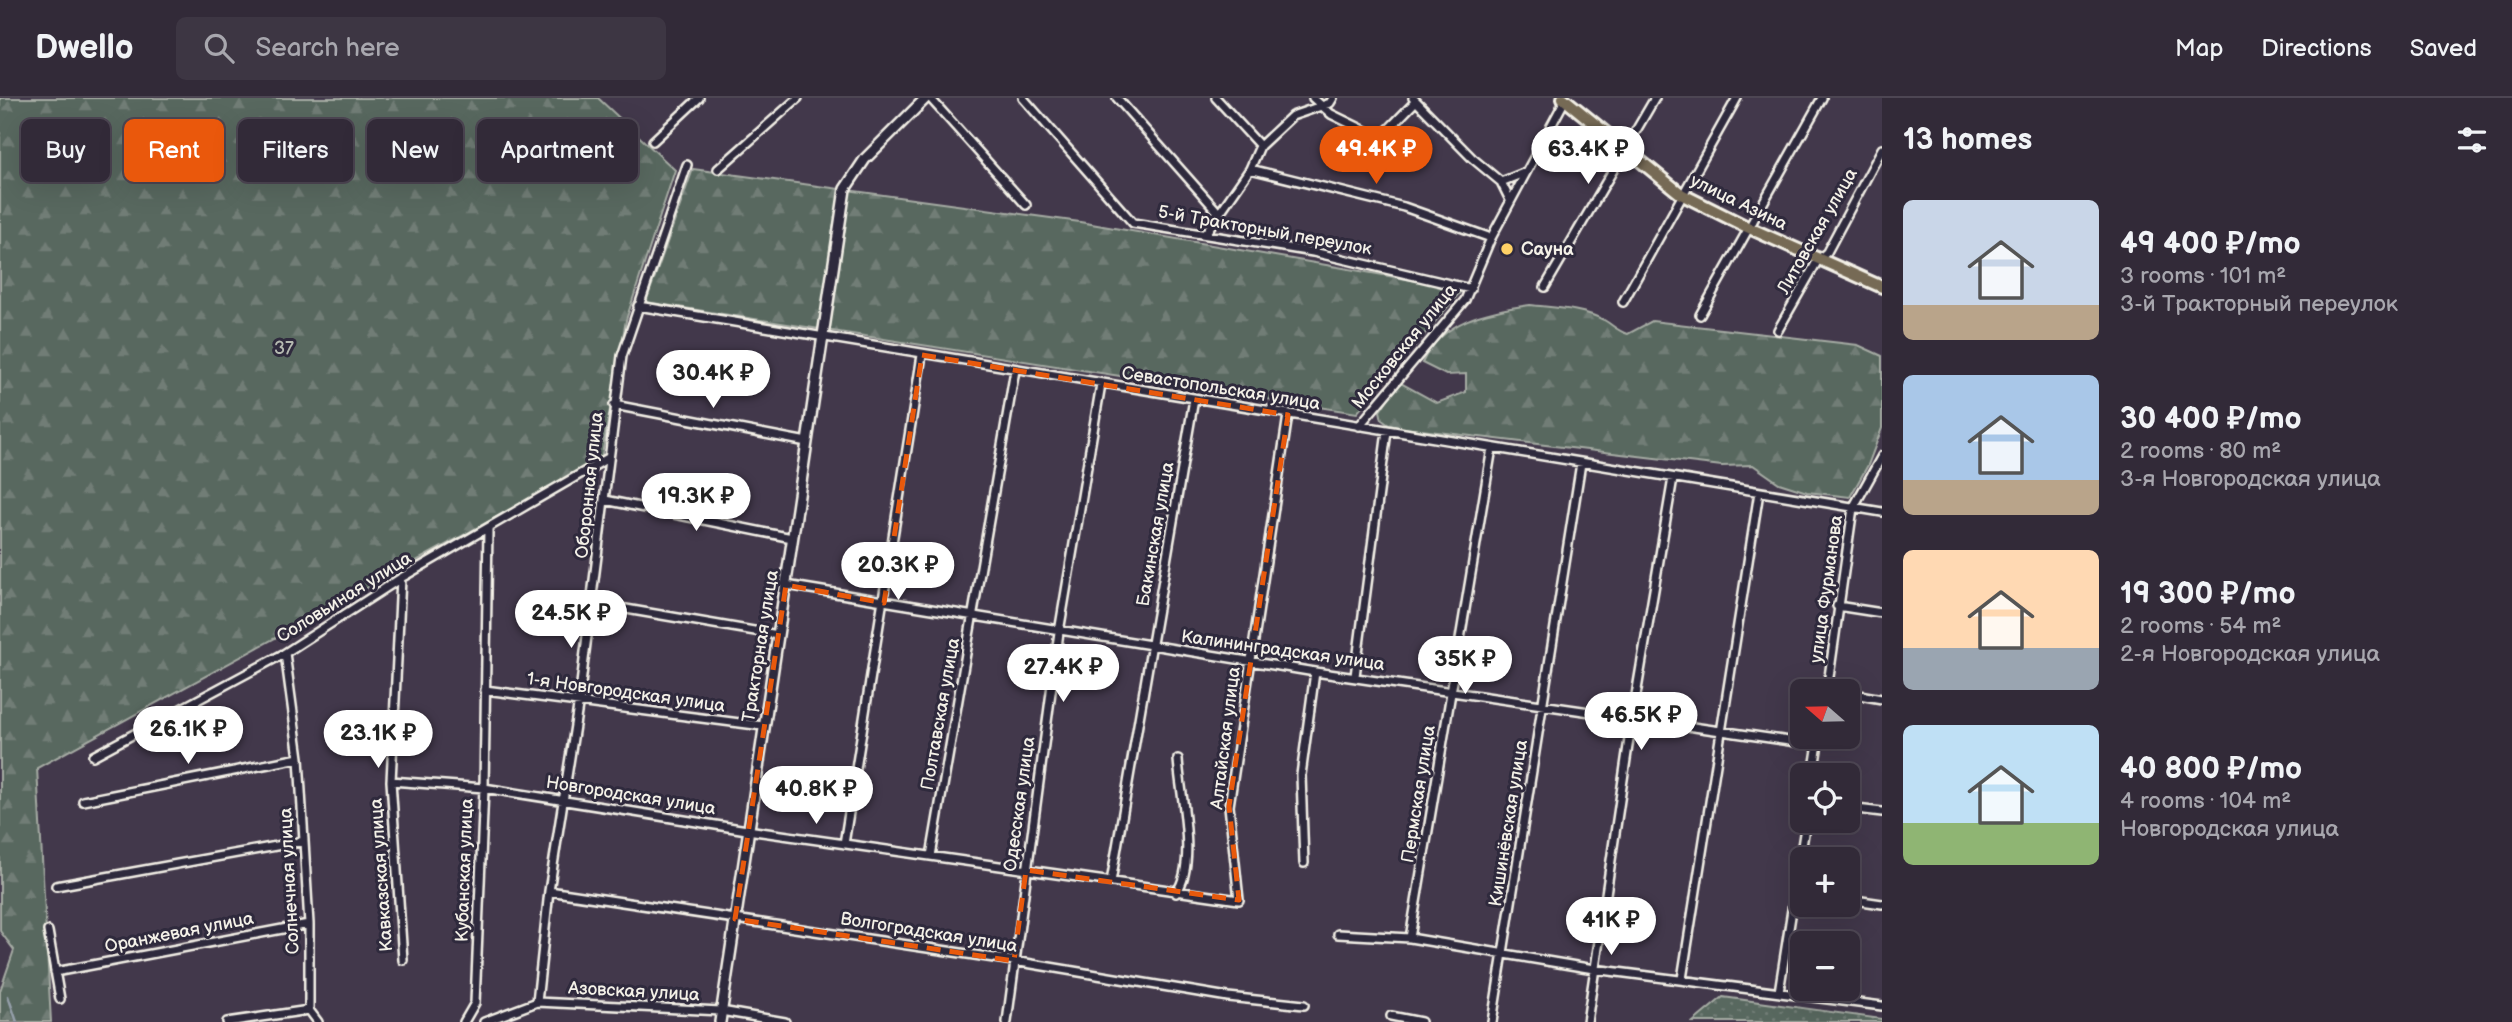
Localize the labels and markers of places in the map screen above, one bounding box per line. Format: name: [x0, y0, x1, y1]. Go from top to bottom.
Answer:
pin: 49.4K ₽: [1311, 126, 1441, 186]
pin: 63.4K ₽: [1523, 126, 1653, 186]
place label: Сауна: [1521, 239, 1574, 260]
marker: Сауна: [1499, 241, 1515, 257]
pin: 30.4K ₽: [648, 350, 778, 410]
pin: 19.3K ₽: [631, 474, 761, 533]
pin: 20.3K ₽: [833, 542, 963, 602]
pin: 24.5K ₽: [506, 590, 636, 650]
pin: 35K ₽: [1416, 636, 1514, 696]
pin: 27.4K ₽: [998, 644, 1128, 704]
pin: 46.5K ₽: [1576, 692, 1706, 752]
pin: 26.1K ₽: [123, 706, 253, 766]
pin: 23.1K ₽: [313, 710, 443, 770]
pin: 40.8K ₽: [751, 766, 881, 826]
pin: 41K ₽: [1562, 898, 1660, 957]

